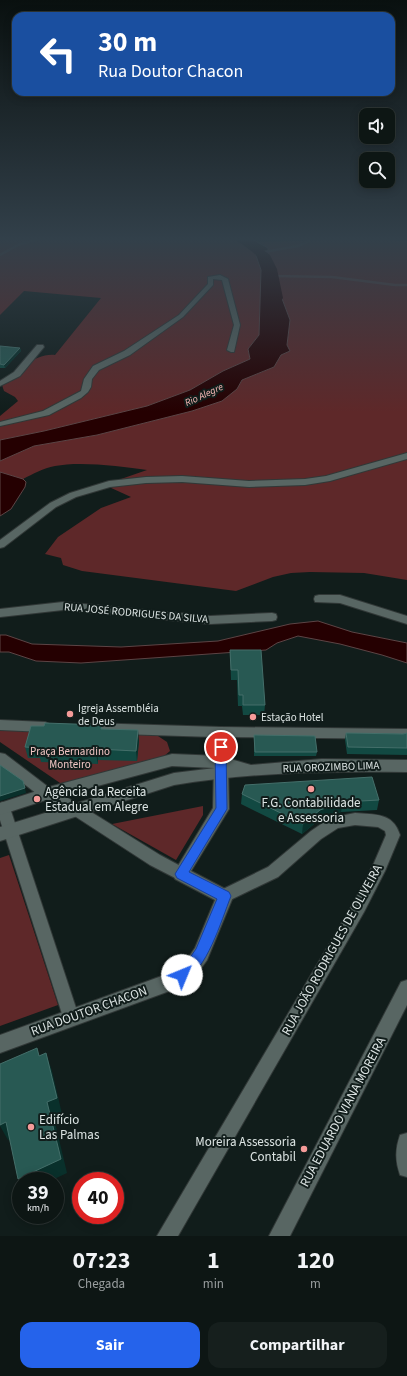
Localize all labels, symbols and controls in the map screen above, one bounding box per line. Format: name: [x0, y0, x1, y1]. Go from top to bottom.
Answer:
text: 30 m: [98, 22, 157, 62]
icon: left: [32, 28, 84, 80]
text: Rua Doutor Chacon: [98, 59, 243, 84]
map controls: [359, 108, 395, 188]
button: sound: [359, 108, 395, 144]
button: search: [359, 152, 395, 188]
water label: Rio Alegre: [183, 380, 226, 410]
street label: RUA JOSÉ RODRIGUES DA SILVA: [63, 599, 209, 627]
place label: Igreja Assembléia de Deus: [78, 701, 159, 729]
marker: Igreja Assembléia de Deus: [65, 709, 75, 719]
place label: Estação Hotel: [261, 710, 324, 725]
marker: Estação Hotel: [248, 712, 258, 722]
pin: [204, 730, 238, 764]
icon: arrive: [210, 736, 232, 758]
park label: Praça Bernardino Monteiro: [30, 744, 110, 772]
street label: RUA OROZIMBO LIMA: [282, 758, 380, 776]
place label: Agência da Receita Estadual em Alegre: [45, 783, 148, 816]
marker: F.G. Contabilidade e Assessoria: [306, 784, 316, 794]
marker: Agência da Receita Estadual em Alegre: [32, 794, 42, 804]
place label: F.G. Contabilidade e Assessoria: [261, 794, 361, 827]
street label: RUA JOÃO RODRIGUES DE OLIVEIRA: [277, 860, 387, 1039]
position arrow: [161, 954, 203, 996]
street label: RUA DOUTOR CHACON: [28, 982, 150, 1040]
street label: RUA EDUARDO VIANA MOREIRA: [296, 1033, 391, 1190]
place label: Edifício Las Palmas: [39, 1111, 100, 1144]
marker: Edifício Las Palmas: [26, 1122, 36, 1132]
place label: Moreira Assessoria Contabil: [195, 1133, 296, 1166]
marker: Moreira Assessoria Contabil: [299, 1144, 309, 1154]
speed limit sign: 40: [72, 1172, 124, 1224]
text: 39: [27, 1179, 49, 1207]
text: km/h: [27, 1201, 49, 1215]
text: 07:23: [72, 1243, 130, 1278]
text: 1: [207, 1243, 220, 1278]
text: 120: [296, 1243, 334, 1278]
text: Chegada: [78, 1275, 125, 1293]
text: min: [203, 1275, 224, 1293]
text: m: [310, 1275, 321, 1293]
button: Sair: [20, 1322, 200, 1368]
button: Compartilhar: [208, 1322, 387, 1368]

